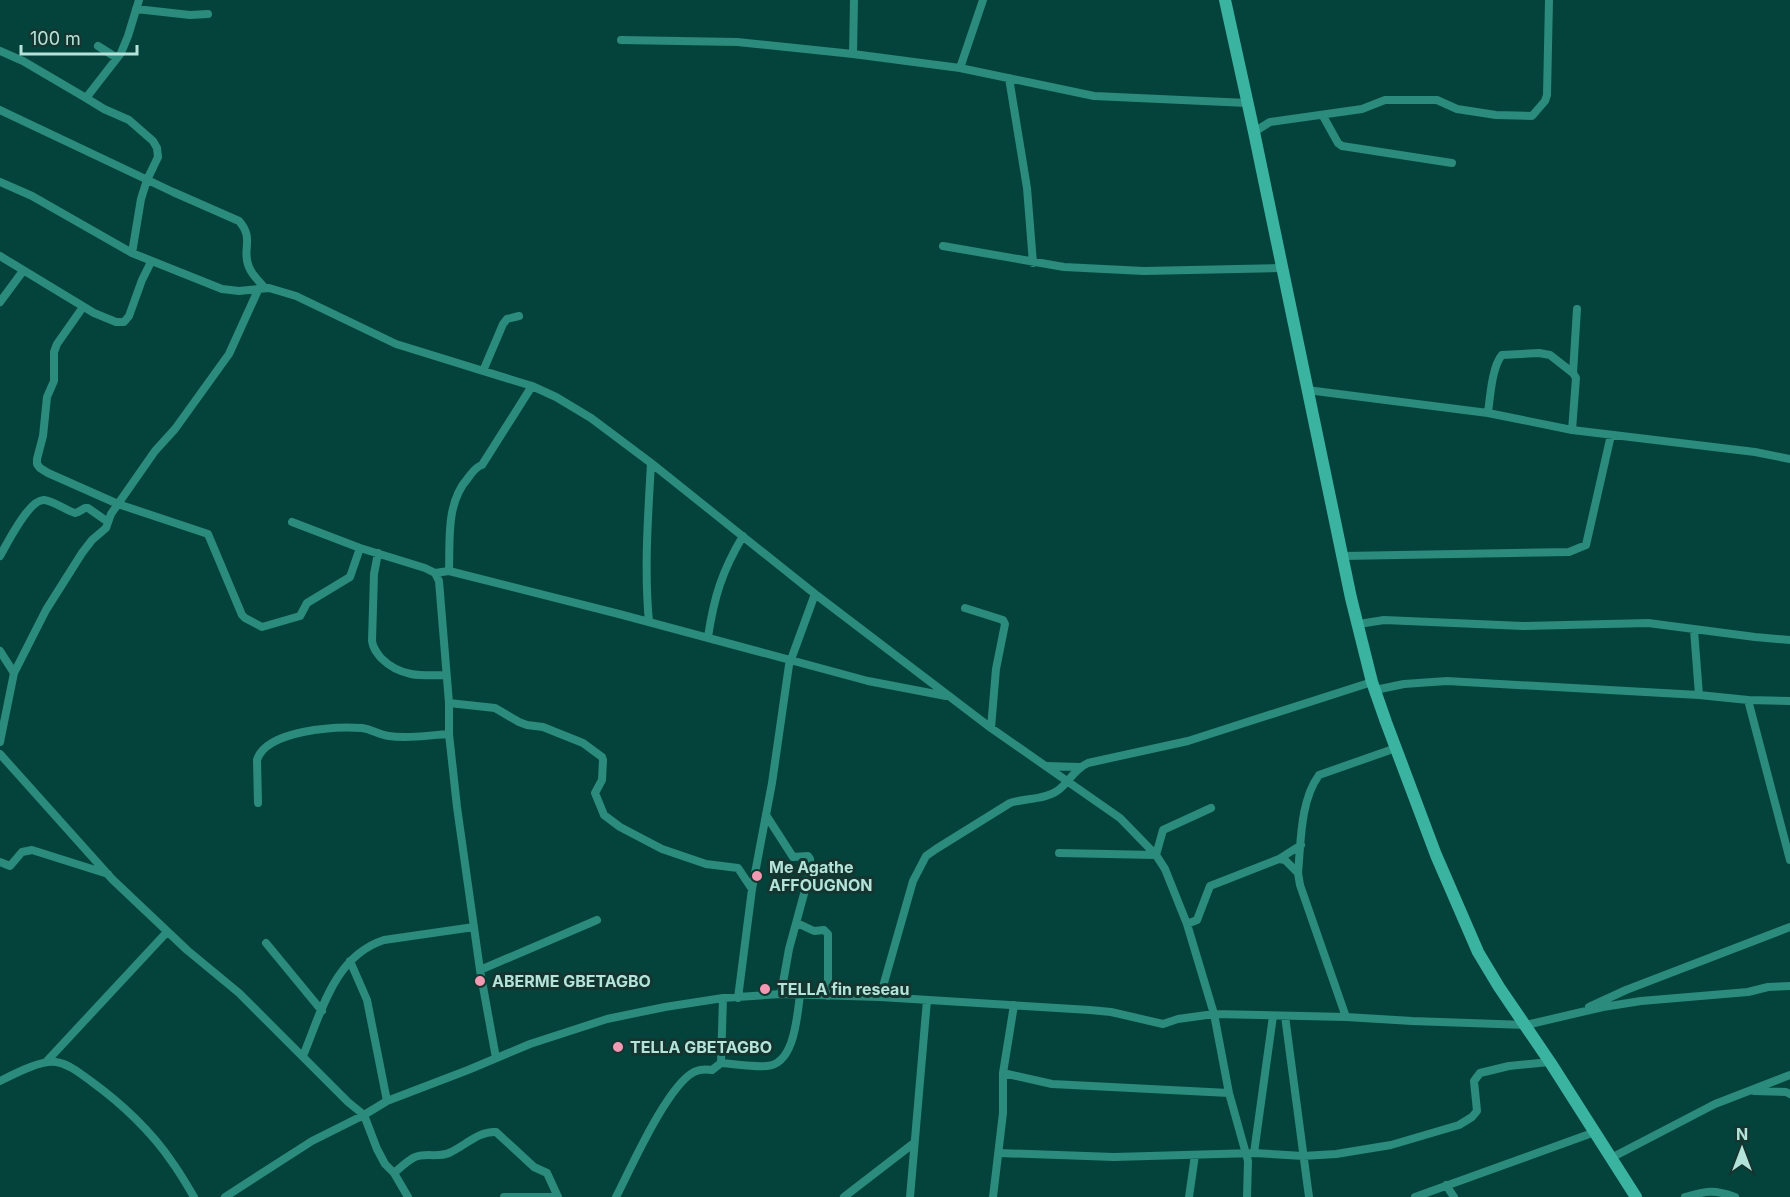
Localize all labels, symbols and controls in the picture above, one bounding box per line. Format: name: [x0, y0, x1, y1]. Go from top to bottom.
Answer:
scale bar: [21, 18, 136, 56]
text: 100 m: [30, 28, 81, 49]
place label: Me Agathe AFFOUGNON: [769, 857, 873, 895]
marker: Me Agathe AFFOUGNON: [750, 869, 764, 883]
place label: ABERME GBETAGBO: [492, 971, 651, 991]
marker: ABERME GBETAGBO: [473, 974, 487, 988]
place label: TELLA fin reseau: [777, 979, 909, 999]
marker: TELLA fin reseau: [758, 982, 772, 996]
place label: TELLA GBETAGBO: [630, 1037, 772, 1057]
marker: TELLA GBETAGBO: [611, 1040, 625, 1054]
north arrow: [1712, 1119, 1772, 1179]
text: N: [1736, 1124, 1748, 1144]

